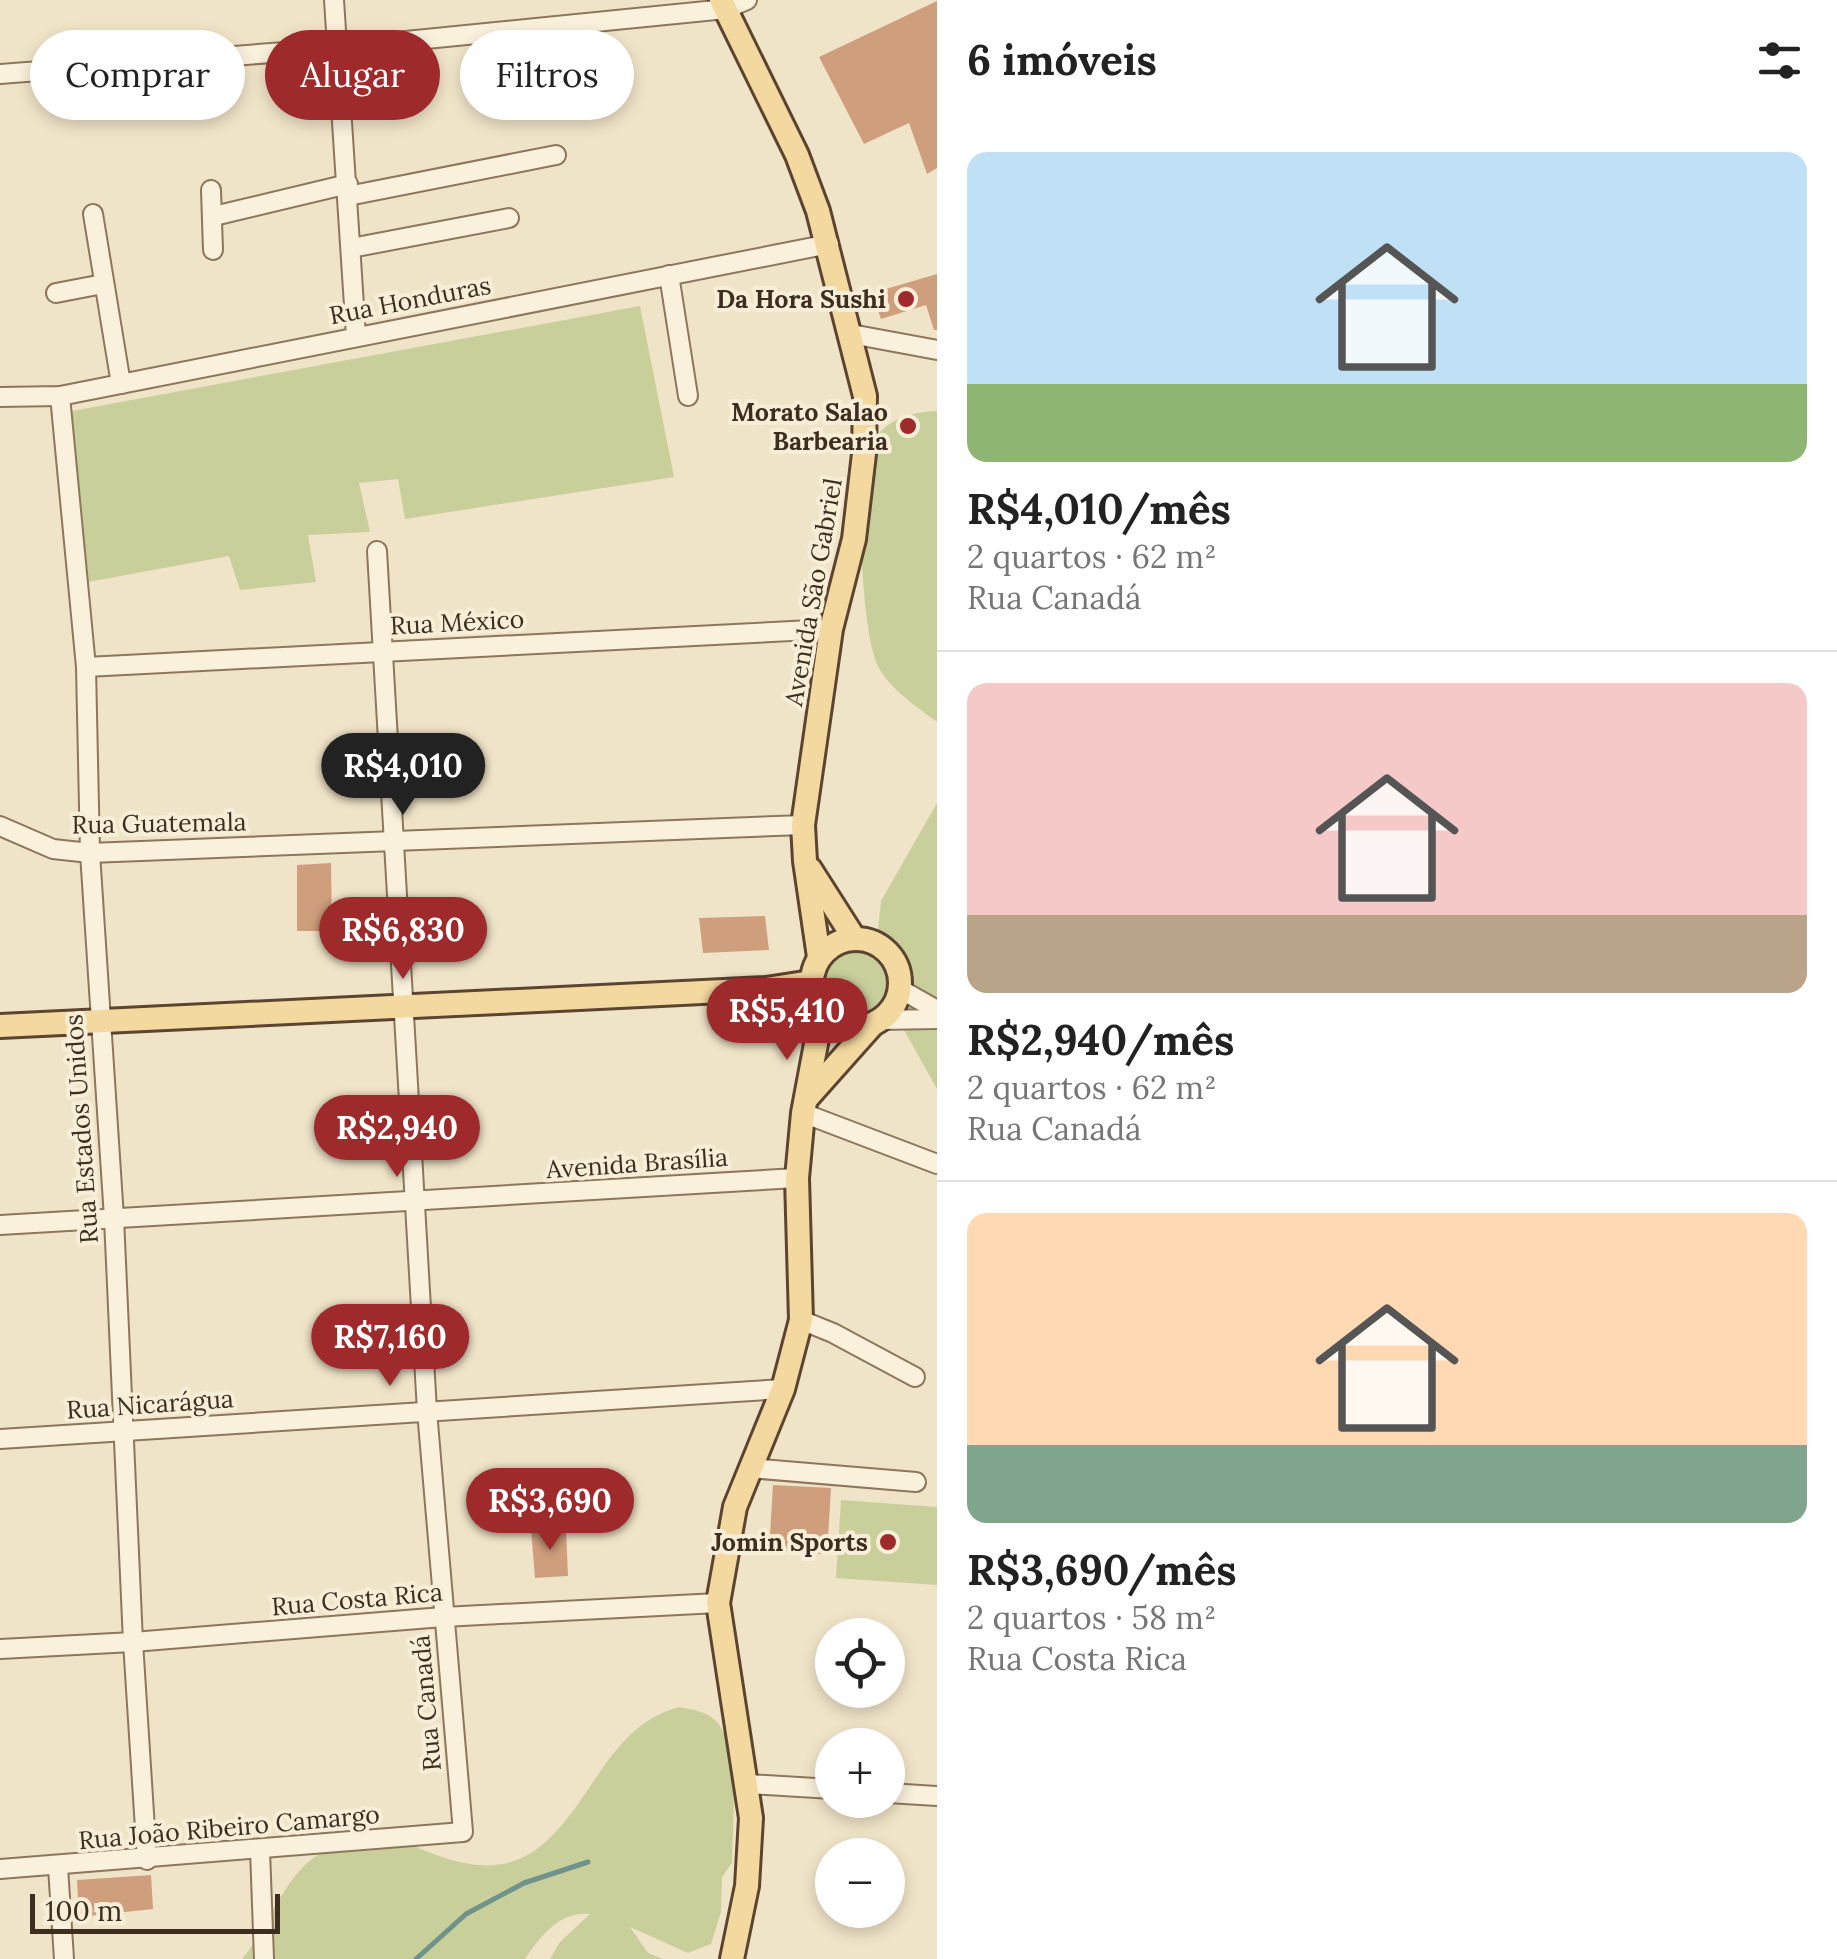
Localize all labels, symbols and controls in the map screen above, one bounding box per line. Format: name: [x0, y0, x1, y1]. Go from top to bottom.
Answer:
chip: Comprar: [30, 30, 245, 120]
chip: Alugar: [265, 30, 440, 120]
chip: Filtros: [460, 30, 634, 120]
text: 6 imóveis: [967, 33, 1157, 87]
icon: filters: [1752, 33, 1807, 88]
icon: home: [1297, 217, 1477, 397]
street label: Rua Honduras: [327, 269, 493, 331]
place label: Da Hora Sushi: [716, 283, 886, 315]
marker: Da Hora Sushi: [895, 288, 917, 310]
place label: Morato Salao Barbearia: [731, 396, 888, 457]
marker: Morato Salao Barbearia: [897, 415, 919, 437]
street label: Avenida São Gabriel: [777, 476, 849, 709]
text: R$4,010/mês: [967, 482, 1231, 536]
text: 2 quartos · 62 m²: [967, 536, 1217, 577]
text: Rua Canadá: [967, 577, 1142, 618]
street label: Rua México: [389, 603, 525, 641]
pin: R$4,010: [311, 733, 495, 818]
text: R$4,010: [343, 745, 463, 786]
icon: home: [1297, 748, 1477, 928]
street label: Rua Guatemala: [71, 805, 247, 841]
pin: R$6,830: [311, 897, 495, 982]
text: R$6,830: [341, 909, 465, 950]
pin: R$5,410: [695, 978, 879, 1063]
text: R$5,410: [729, 990, 845, 1031]
street label: Rua Estados Unidos: [57, 1013, 105, 1245]
text: R$2,940/mês: [967, 1013, 1234, 1067]
text: 2 quartos · 62 m²: [967, 1067, 1217, 1108]
pin: R$2,940: [305, 1095, 489, 1180]
text: R$2,940: [336, 1107, 458, 1148]
text: Rua Canadá: [967, 1108, 1142, 1149]
street label: Avenida Brasília: [544, 1141, 729, 1185]
icon: home: [1297, 1278, 1477, 1458]
pin: R$7,160: [298, 1304, 482, 1389]
text: R$7,160: [333, 1316, 447, 1357]
street label: Rua Nicarágua: [65, 1382, 235, 1426]
pin: R$3,690: [458, 1468, 642, 1553]
text: R$3,690: [488, 1480, 612, 1521]
place label: Jomin Sports: [711, 1526, 868, 1558]
marker: Jomin Sports: [877, 1531, 899, 1553]
text: R$3,690/mês: [967, 1543, 1237, 1597]
street label: Rua Costa Rica: [270, 1576, 444, 1622]
text: 2 quartos · 58 m²: [967, 1597, 1216, 1638]
map controls: [815, 1618, 905, 1928]
button: locate: [815, 1618, 905, 1708]
street label: Rua Canadá: [404, 1634, 448, 1772]
text: Rua Costa Rica: [967, 1638, 1187, 1679]
button: +: [815, 1728, 905, 1818]
street label: Rua João Ribeiro Camargo: [77, 1798, 381, 1856]
button: −: [815, 1838, 905, 1928]
scale bar: [30, 1889, 280, 1934]
text: 100 m: [45, 1893, 122, 1929]

